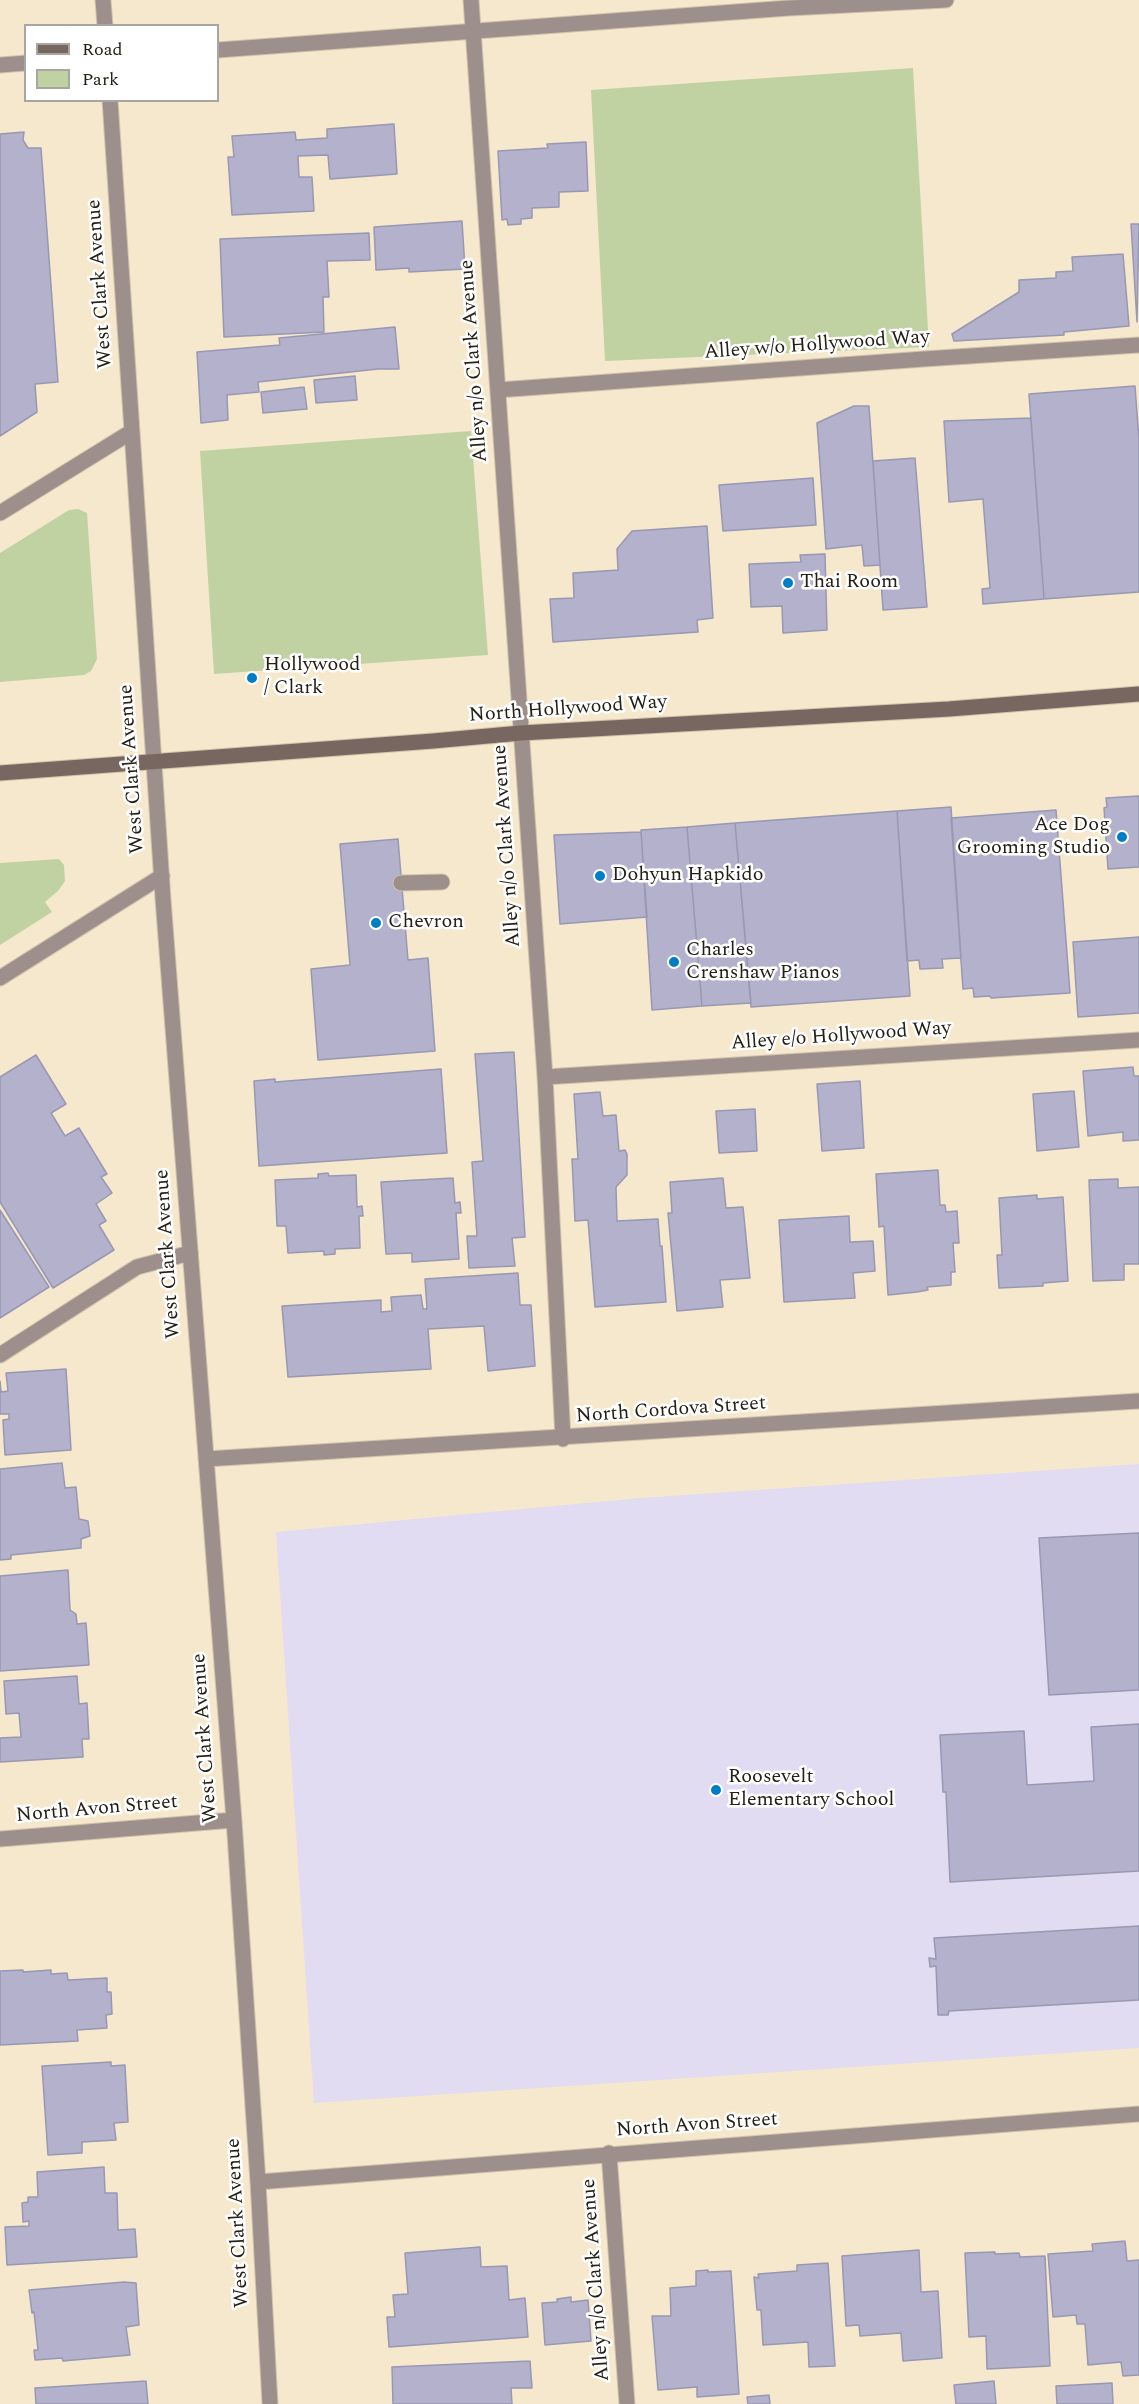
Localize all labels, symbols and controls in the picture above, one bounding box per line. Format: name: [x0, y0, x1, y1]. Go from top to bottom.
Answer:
legend: [24, 24, 219, 102]
text: Road: [82, 36, 123, 63]
text: Park: [82, 66, 119, 93]
street label: West Clark Avenue: [83, 199, 119, 369]
street label: Alley n/o Clark Avenue: [456, 259, 494, 463]
street label: Alley w/o Hollywood Way: [703, 326, 931, 366]
place label: Thai Room: [800, 571, 898, 595]
marker: Thai Room: [781, 576, 795, 590]
place label: Hollywood / Clark: [264, 654, 360, 701]
marker: Hollywood / Clark: [245, 671, 259, 685]
street label: West Clark Avenue: [115, 684, 151, 854]
street label: North Hollywood Way: [468, 691, 668, 729]
street label: Alley n/o Clark Avenue: [489, 744, 527, 948]
place label: Ace Dog Grooming Studio: [957, 814, 1110, 861]
marker: Ace Dog Grooming Studio: [1115, 830, 1129, 844]
place label: Dohyun Hapkido: [612, 864, 764, 888]
marker: Dohyun Hapkido: [593, 869, 607, 883]
place label: Chevron: [388, 911, 464, 935]
marker: Chevron: [369, 916, 383, 930]
place label: Charles Crenshaw Pianos: [686, 939, 840, 986]
marker: Charles Crenshaw Pianos: [667, 955, 681, 969]
street label: Alley e/o Hollywood Way: [730, 1017, 952, 1057]
street label: West Clark Avenue: [151, 1169, 187, 1339]
street label: North Cordova Street: [575, 1392, 767, 1430]
street label: West Clark Avenue: [188, 1653, 224, 1823]
place label: Roosevelt Elementary School: [728, 1766, 894, 1813]
marker: Roosevelt Elementary School: [709, 1783, 723, 1797]
street label: North Avon Street: [15, 1791, 179, 1829]
street label: North Avon Street: [615, 2108, 779, 2144]
street label: West Clark Avenue: [223, 2138, 255, 2308]
street label: Alley n/o Clark Avenue: [578, 2178, 616, 2382]

